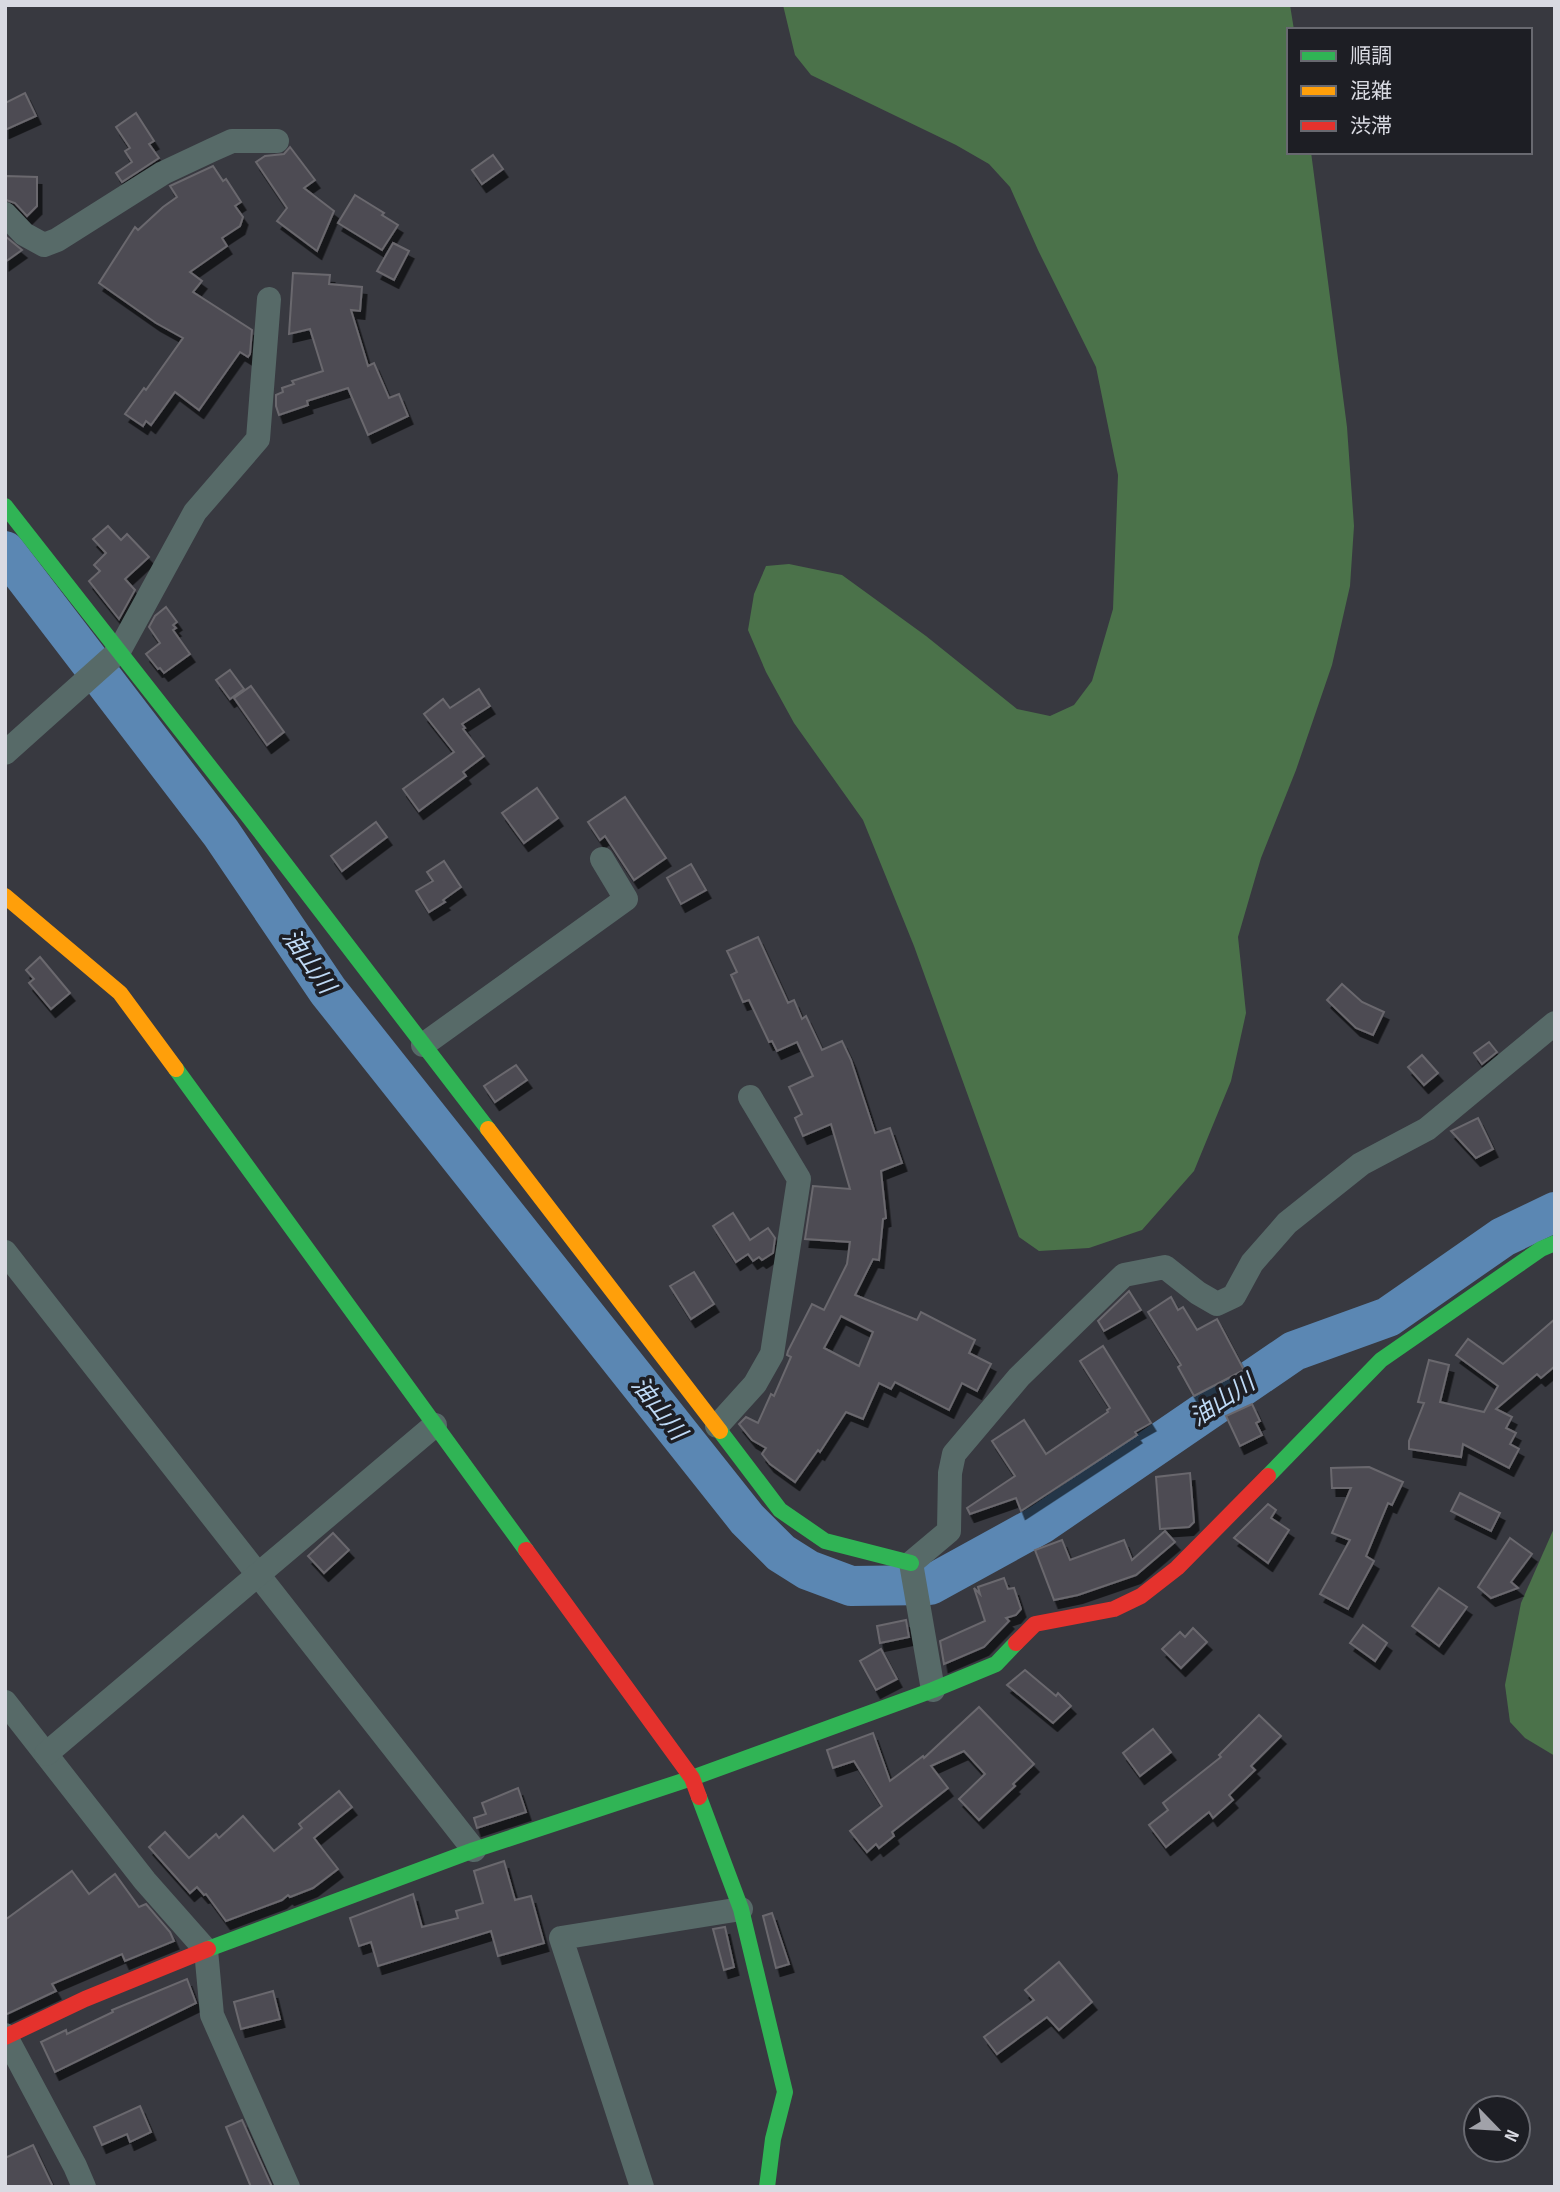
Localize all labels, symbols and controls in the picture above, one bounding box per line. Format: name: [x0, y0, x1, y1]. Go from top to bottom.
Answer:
legend: [1287, 28, 1532, 154]
text: 順調: [1350, 44, 1392, 69]
text: 混雑: [1350, 79, 1392, 104]
text: 渋滞: [1350, 114, 1392, 139]
water label: 油山川: [276, 923, 343, 1002]
water label: 油山川: [1184, 1367, 1263, 1433]
water label: 油山川: [625, 1371, 694, 1448]
north arrow: [1462, 2094, 1532, 2164]
text: N: [1498, 2126, 1524, 2145]

